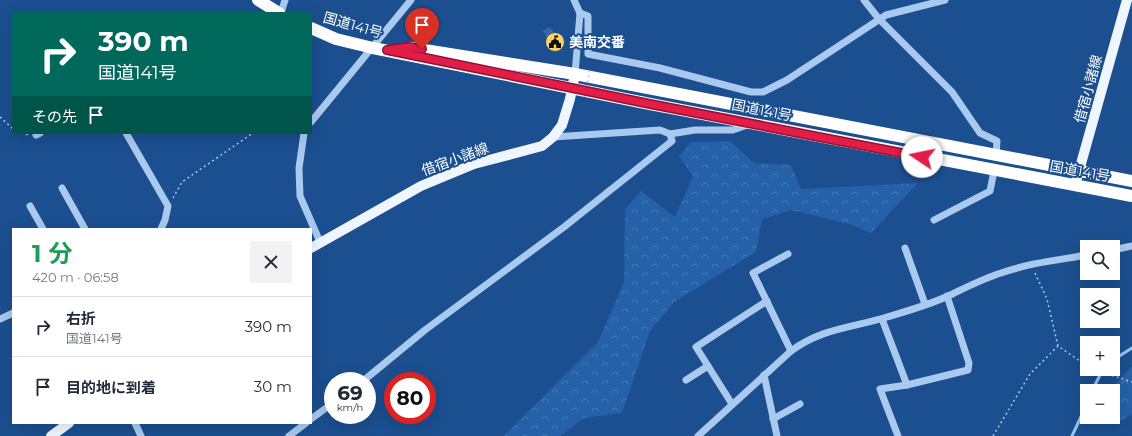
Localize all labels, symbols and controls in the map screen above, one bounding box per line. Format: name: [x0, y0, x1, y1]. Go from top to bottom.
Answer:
street label: 国道141号: [321, 8, 385, 42]
pin: [405, 8, 439, 49]
icon: arrive: [411, 14, 433, 36]
text: 390 m: [98, 24, 189, 58]
icon: right: [32, 28, 84, 80]
public building icon: 美南交番: [544, 31, 566, 53]
place label: 美南交番: [569, 33, 625, 51]
street label: 借宿小諸線: [1070, 53, 1106, 125]
text: 国道141号: [98, 62, 176, 84]
street label: 国道141号: [730, 95, 794, 125]
icon: arrive: [85, 104, 107, 126]
text: その先: [32, 107, 77, 126]
position arrow: [901, 136, 943, 178]
street label: 借宿小諸線: [419, 139, 491, 179]
street label: 国道141号: [1048, 157, 1112, 185]
text: 1 分: [32, 239, 72, 268]
map controls: [1080, 240, 1120, 424]
button: search: [1080, 240, 1120, 280]
button: close: [250, 241, 292, 283]
text: 420 m · 06:58: [32, 269, 119, 285]
button: layers: [1080, 288, 1120, 328]
text: 右折: [66, 309, 96, 328]
icon: right: [32, 316, 54, 338]
text: 390 m: [245, 317, 292, 336]
text: 国道141号: [66, 330, 123, 346]
button: +: [1080, 336, 1120, 376]
speed limit sign: 80: [384, 372, 436, 424]
icon: arrive: [32, 376, 54, 398]
text: 30 m: [254, 377, 292, 396]
text: 目的地に到着: [66, 378, 156, 397]
text: 69: [337, 381, 363, 405]
button: −: [1080, 384, 1120, 424]
text: km/h: [337, 401, 363, 414]

